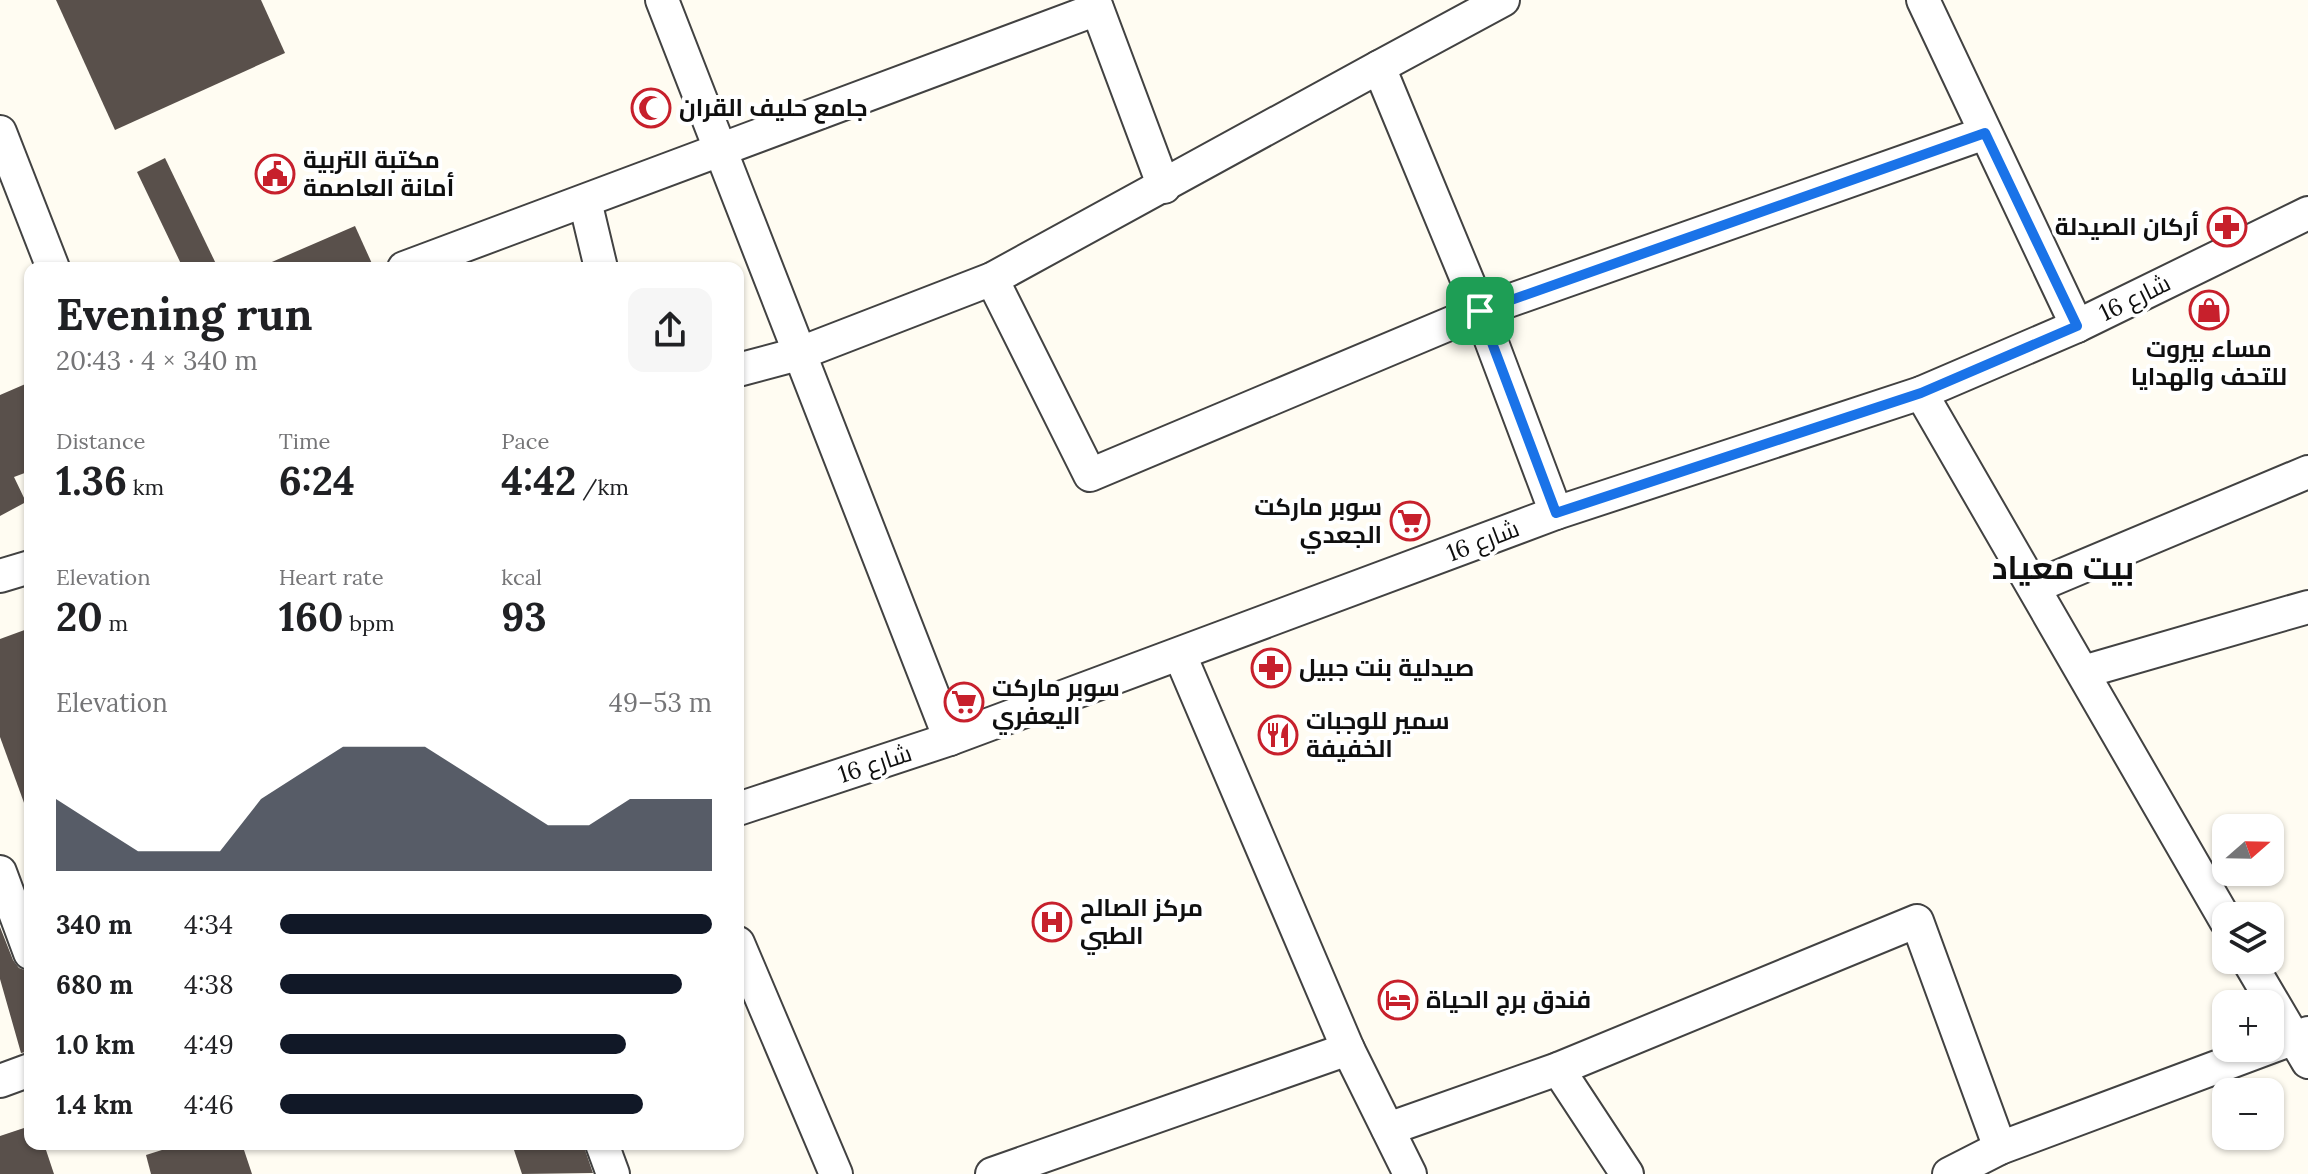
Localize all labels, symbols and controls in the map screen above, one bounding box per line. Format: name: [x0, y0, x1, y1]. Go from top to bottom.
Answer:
mosque icon: جامع حليف القران: [630, 87, 672, 129]
place label: جامع حليف القران: [679, 92, 868, 124]
place label: مكتبة التربية أمانة العاصمة: [303, 144, 454, 203]
public building icon: مكتبة التربية أمانة العاصمة: [254, 153, 296, 195]
pharmacy icon: أركان الصيدلة: [2206, 206, 2248, 248]
place label: أركان الصيدلة: [2055, 211, 2199, 242]
street label: شارع 16: [2094, 267, 2176, 329]
pin: [1446, 277, 1514, 345]
text: Evening run: [56, 286, 313, 342]
button: share: [628, 288, 712, 372]
icon: arrive: [1458, 289, 1502, 333]
shop icon: مساء بيروت للتحف والهدايا: [2188, 289, 2230, 331]
place label: مساء بيروت للتحف والهدايا: [2131, 333, 2287, 392]
text: 20:43 · 4 × 340 m: [56, 344, 258, 377]
text: Distance: [56, 427, 146, 455]
text: Time: [279, 427, 331, 455]
text: Pace: [501, 427, 549, 455]
text: 1.36: [56, 455, 127, 506]
text: 6:24: [279, 455, 355, 506]
text: 4:42: [501, 455, 576, 506]
text: km: [127, 473, 164, 501]
text: /km: [576, 473, 629, 501]
place label: سوبر ماركت الجعدي: [1254, 491, 1382, 554]
supermarket icon: سوبر ماركت الجعدي: [1389, 500, 1431, 542]
street label: شارع 16: [1442, 513, 1524, 569]
district label: بيت معياد: [1992, 547, 2134, 588]
text: Elevation: [56, 563, 151, 591]
text: Heart rate: [279, 563, 384, 591]
text: kcal: [501, 563, 542, 591]
text: 20: [56, 591, 103, 642]
text: 160: [279, 591, 343, 642]
text: 93: [501, 591, 547, 642]
text: m: [103, 609, 128, 637]
text: bpm: [343, 609, 395, 637]
pharmacy icon: صيدلية بنت جبيل: [1250, 647, 1292, 689]
place label: صيدلية بنت جبيل: [1299, 652, 1474, 683]
place label: سوبر ماركت اليعفري: [992, 672, 1120, 735]
supermarket icon: سوبر ماركت اليعفري: [943, 681, 985, 723]
text: Elevation: [56, 686, 168, 719]
text: 49–53 m: [609, 686, 712, 719]
place label: سمير للوجبات الخفيفة: [1306, 705, 1450, 764]
restaurant icon: سمير للوجبات الخفيفة: [1257, 714, 1299, 756]
street label: شارع 16: [834, 737, 916, 791]
north arrow: [2212, 814, 2284, 886]
map controls: [2212, 814, 2284, 1150]
place label: مركز الصالح الطبي: [1080, 892, 1203, 955]
hospital icon: مركز الصالح الطبي: [1031, 901, 1073, 943]
button: layers: [2212, 902, 2284, 974]
text: 340 m: [56, 908, 132, 941]
text: 4:34: [184, 908, 233, 941]
text: 680 m: [56, 968, 133, 1001]
text: 4:38: [184, 968, 234, 1001]
hotel icon: فندق برج الحياة: [1377, 979, 1419, 1021]
place label: فندق برج الحياة: [1426, 984, 1591, 1016]
button: +: [2212, 990, 2284, 1062]
text: 1.0 km: [56, 1028, 135, 1061]
text: 4:49: [184, 1028, 234, 1061]
button: −: [2212, 1078, 2284, 1150]
text: 1.4 km: [56, 1088, 133, 1121]
text: 4:46: [184, 1088, 234, 1121]

